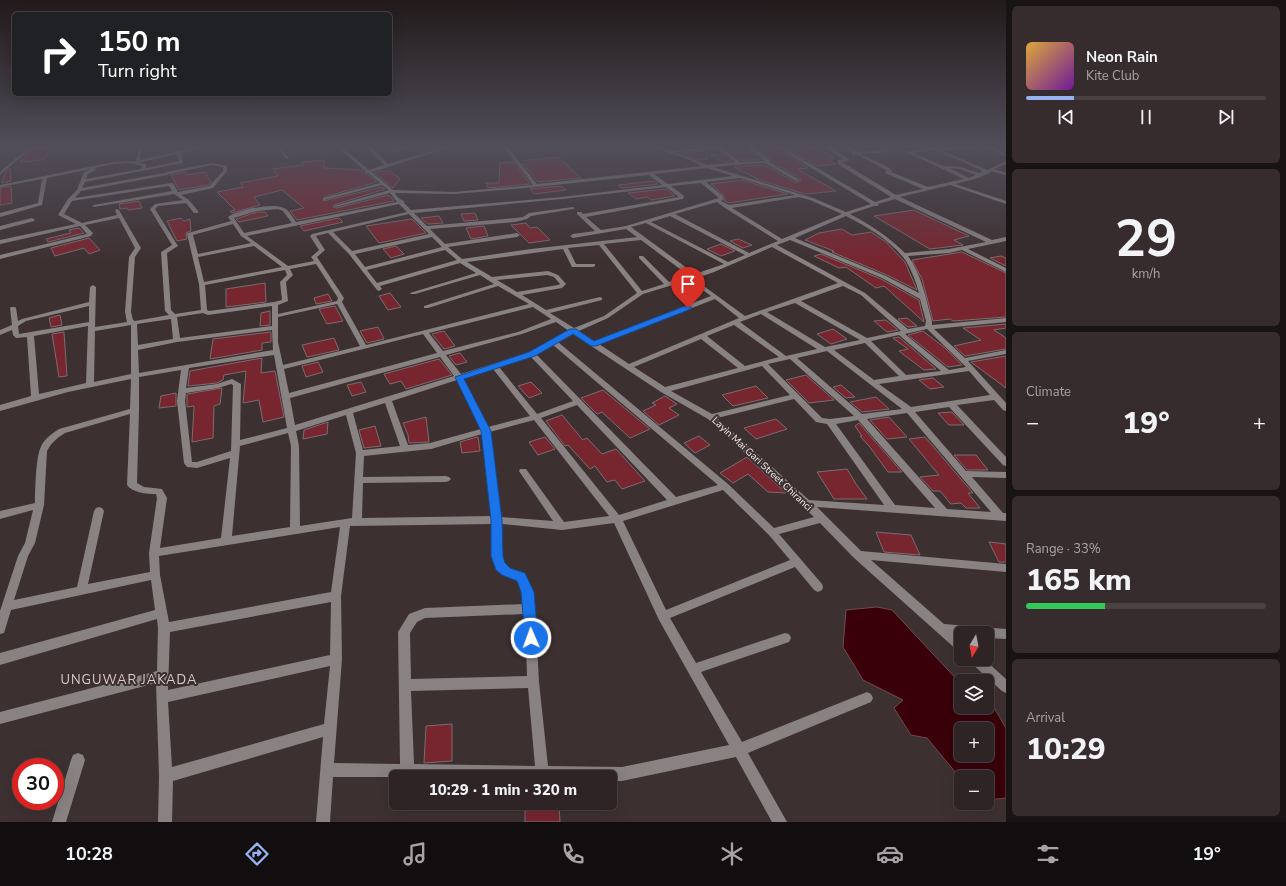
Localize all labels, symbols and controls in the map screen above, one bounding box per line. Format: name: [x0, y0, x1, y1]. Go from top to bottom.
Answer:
text: 150 m: [98, 23, 181, 61]
icon: right: [32, 28, 84, 80]
text: Neon Rain: [1086, 47, 1158, 67]
text: Turn right: [98, 59, 177, 83]
text: Kite Club: [1086, 67, 1139, 85]
icon: previous: [1055, 106, 1077, 128]
icon: pause: [1135, 106, 1157, 128]
icon: next: [1215, 106, 1237, 128]
text: 29: [1115, 203, 1177, 274]
text: km/h: [1132, 265, 1160, 283]
pin: [671, 267, 705, 308]
icon: arrive: [677, 273, 699, 295]
text: Climate: [1026, 383, 1071, 401]
text: 19°: [1122, 403, 1170, 444]
text: −: [1026, 408, 1039, 438]
text: +: [1253, 408, 1266, 438]
street label: Layin Mai Gari Street Chiranci: [709, 414, 815, 514]
text: Range · 33%: [1026, 540, 1101, 558]
text: 165 km: [1026, 560, 1132, 601]
position arrow: [510, 617, 552, 659]
north arrow: [954, 626, 994, 666]
map controls: [954, 626, 994, 810]
district label: UNGUWAR JAKADA: [61, 671, 198, 689]
button: layers: [954, 674, 994, 714]
text: Arrival: [1026, 709, 1065, 727]
button: +: [954, 722, 994, 762]
text: 10:29: [1026, 729, 1106, 770]
speed limit sign: 30: [12, 758, 64, 810]
button: −: [954, 770, 994, 810]
text: 10:29 · 1 min · 320 m: [429, 780, 577, 800]
icon: directions: [243, 840, 271, 868]
icon: music: [401, 840, 429, 868]
icon: phone: [559, 840, 587, 868]
icon: climate: [718, 840, 746, 868]
icon: car: [876, 840, 904, 868]
icon: filters: [1034, 840, 1062, 868]
text: 10:28: [65, 842, 113, 866]
text: 19°: [1192, 842, 1221, 866]

